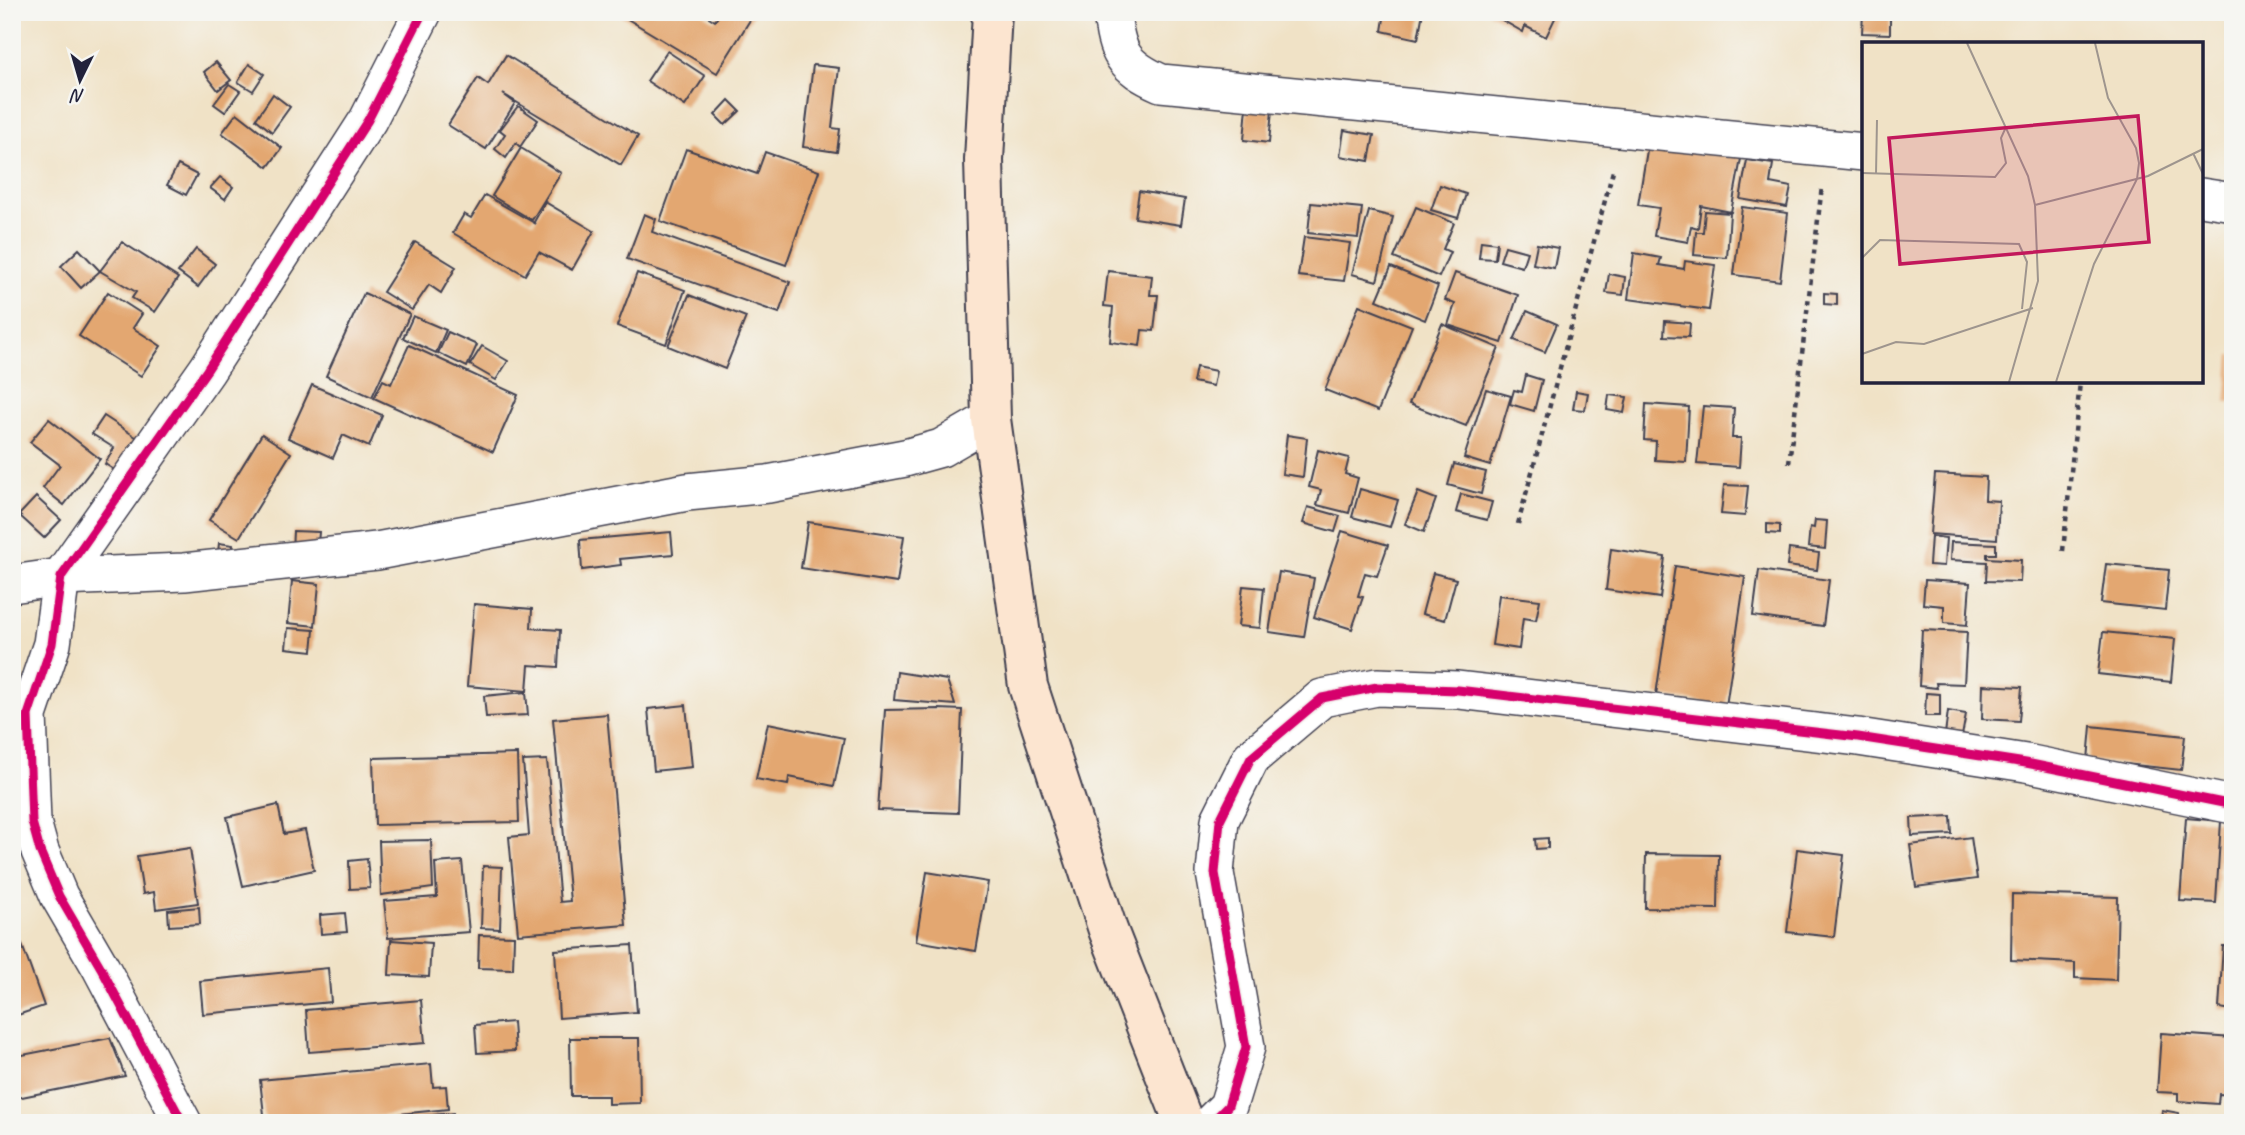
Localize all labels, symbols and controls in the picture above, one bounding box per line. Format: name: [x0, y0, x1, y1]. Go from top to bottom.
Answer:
inset map: [1862, 42, 2203, 383]
north arrow: [46, 46, 116, 116]
text: N: [68, 83, 86, 108]

